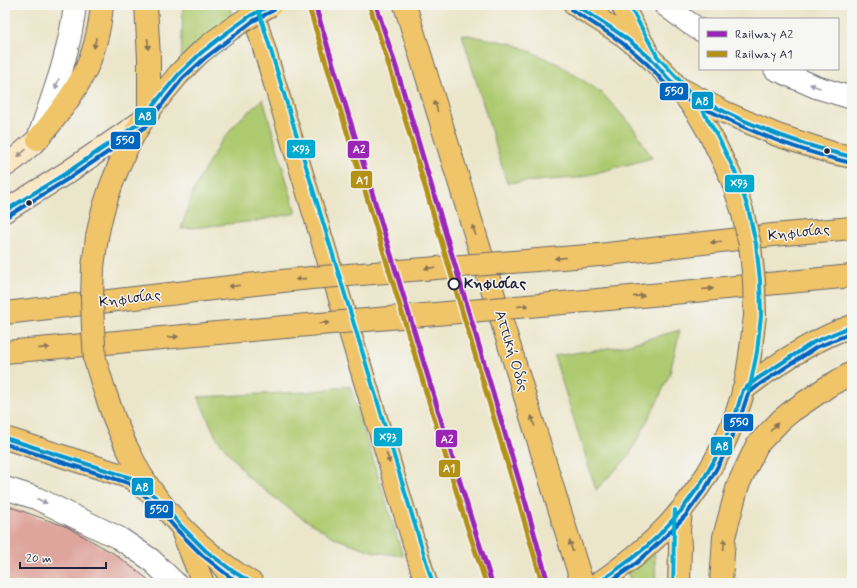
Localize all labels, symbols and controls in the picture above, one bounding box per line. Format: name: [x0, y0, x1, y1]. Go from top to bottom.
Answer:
legend: [699, 18, 839, 70]
text: Railway A2: [735, 27, 793, 43]
one-way arrow: [91, 37, 97, 49]
one-way arrow: [144, 38, 151, 50]
text: Railway A1: [735, 47, 793, 63]
one-way arrow: [54, 78, 60, 90]
line badge: 550: [659, 82, 689, 101]
one-way arrow: [809, 83, 820, 89]
text: 550: [664, 85, 684, 99]
line badge: A8: [691, 91, 714, 110]
text: A8: [695, 95, 709, 109]
one-way arrow: [433, 100, 439, 112]
line badge: A8: [134, 107, 157, 126]
text: A8: [138, 110, 152, 124]
line badge: 550: [110, 131, 141, 150]
text: 550: [115, 134, 135, 148]
line badge: X93: [286, 139, 316, 159]
line badge: A2: [347, 140, 370, 159]
text: X93: [293, 143, 310, 157]
text: A2: [353, 143, 366, 157]
unlabelled marker: [822, 146, 832, 156]
one-way arrow: [17, 148, 27, 157]
line badge: A1: [350, 170, 373, 189]
text: A1: [356, 174, 368, 188]
line badge: X93: [724, 174, 755, 193]
text: X93: [731, 177, 748, 191]
unlabelled marker: [24, 198, 34, 208]
street label: Κηφισίας: [767, 220, 831, 246]
one-way arrow: [471, 224, 477, 236]
one-way arrow: [710, 238, 722, 245]
one-way arrow: [554, 254, 566, 261]
one-way arrow: [424, 265, 436, 272]
place label: Κηφισίας: [464, 274, 527, 294]
one-way arrow: [295, 276, 307, 282]
marker: Κηφισίας: [447, 277, 461, 291]
one-way arrow: [228, 283, 240, 290]
street label: Κηφισίας: [98, 285, 162, 313]
one-way arrow: [702, 286, 714, 293]
one-way arrow: [633, 293, 645, 299]
one-way arrow: [517, 303, 529, 310]
street label: Αττική Οδός: [489, 308, 533, 394]
one-way arrow: [318, 320, 330, 327]
one-way arrow: [167, 333, 179, 340]
one-way arrow: [38, 345, 50, 352]
line badge: 550: [723, 413, 754, 432]
one-way arrow: [530, 415, 536, 427]
text: 550: [729, 416, 749, 430]
one-way arrow: [770, 422, 779, 432]
line badge: X93: [373, 427, 403, 447]
line badge: A2: [435, 429, 458, 448]
text: X93: [380, 431, 397, 445]
text: A2: [441, 433, 454, 447]
line badge: A8: [710, 436, 733, 456]
text: A8: [715, 440, 729, 454]
one-way arrow: [385, 452, 391, 464]
line badge: A1: [438, 459, 461, 478]
text: A1: [443, 462, 455, 476]
line badge: A8: [131, 477, 154, 496]
text: A8: [135, 481, 149, 495]
one-way arrow: [36, 498, 47, 504]
line badge: 550: [144, 500, 174, 519]
text: 550: [149, 503, 169, 517]
one-way arrow: [720, 538, 727, 550]
one-way arrow: [568, 539, 574, 551]
scale bar: [20, 544, 106, 570]
text: 20 m: [26, 551, 52, 567]

